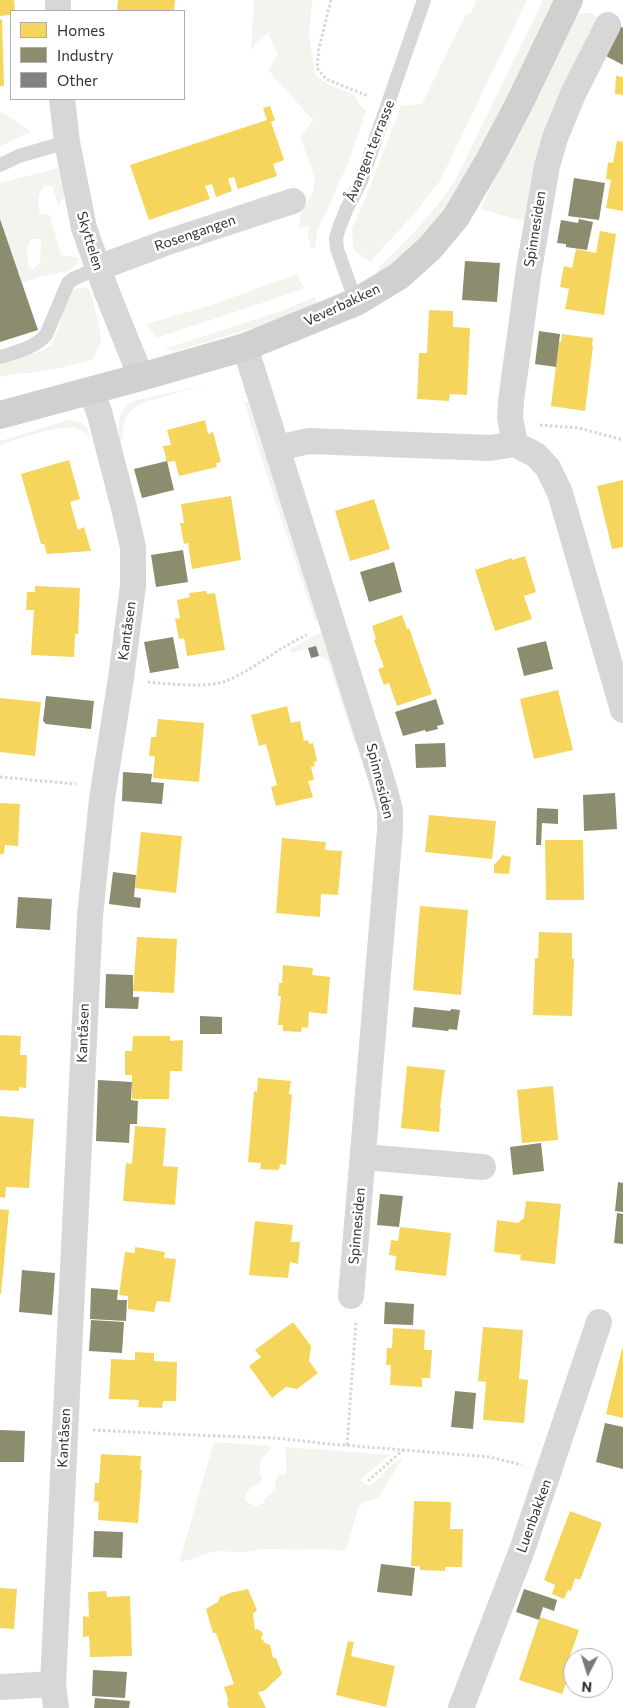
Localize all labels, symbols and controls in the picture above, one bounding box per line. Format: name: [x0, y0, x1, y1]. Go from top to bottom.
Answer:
legend: [10, 10, 185, 100]
text: Homes: [57, 21, 105, 39]
text: Industry: [57, 46, 114, 64]
text: Other: [57, 71, 98, 89]
street label: Åvangen terrasse: [342, 98, 398, 204]
street label: Spinnesiden: [521, 190, 549, 268]
street label: Skyttelen: [73, 209, 107, 273]
street label: Rosengangen: [152, 211, 238, 255]
street label: Veverbakken: [301, 280, 383, 330]
street label: Kantåsen: [115, 600, 139, 662]
street label: Spinnesiden: [363, 742, 397, 820]
street label: Kantåsen: [74, 1003, 92, 1063]
street label: Spinnesiden: [345, 1187, 369, 1265]
street label: Kantåsen: [54, 1408, 74, 1468]
street label: Luenbakken: [513, 1477, 555, 1555]
north arrow: [563, 1648, 613, 1698]
text: N: [581, 1679, 593, 1696]

